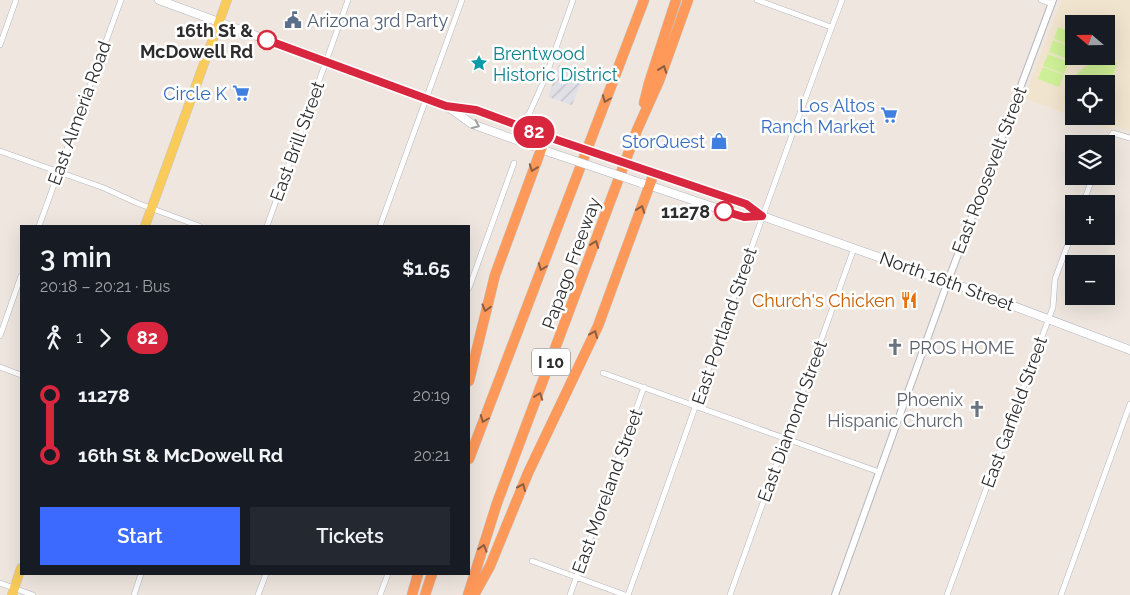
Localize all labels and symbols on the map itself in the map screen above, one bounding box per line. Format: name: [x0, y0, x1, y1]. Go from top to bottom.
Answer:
public building icon: Arizona 3rd Party: [283, 10, 303, 30]
place label: Arizona 3rd Party: [307, 10, 448, 31]
north arrow: [1065, 15, 1115, 65]
place label: 16th St & McDowell Rd: [140, 20, 253, 62]
marker: 16th St & McDowell Rd: [257, 30, 277, 50]
street label: East Almeria Road: [43, 38, 115, 188]
place label: Brentwood Historic District: [493, 43, 618, 85]
place icon: Brentwood Historic District: [469, 53, 489, 73]
one-way arrow: [657, 66, 667, 74]
street label: East Brill Street: [266, 78, 328, 204]
place label: Circle K: [163, 83, 227, 104]
supermarket icon: Circle K: [231, 83, 251, 103]
street label: East Roosevelt Street: [947, 84, 1031, 256]
one-way arrow: [602, 94, 612, 103]
place label: Los Altos Ranch Market: [761, 95, 875, 137]
supermarket icon: Los Altos Ranch Market: [879, 105, 899, 125]
line badge: 82: [512, 116, 556, 148]
one-way arrow: [471, 118, 480, 129]
place label: StorQuest: [622, 131, 705, 152]
shop icon: StorQuest: [709, 131, 729, 151]
one-way arrow: [529, 163, 539, 172]
street label: Papago Freeway: [537, 194, 605, 332]
place label: 11278: [661, 201, 710, 222]
marker: 11278: [714, 201, 734, 221]
one-way arrow: [635, 205, 645, 213]
one-way arrow: [589, 240, 599, 248]
street label: East Portland Street: [687, 245, 761, 407]
street label: North 16th Street: [877, 247, 1017, 315]
one-way arrow: [537, 262, 548, 271]
place label: Church's Chicken: [752, 290, 895, 311]
restaurant icon: Church's Chicken: [899, 290, 919, 310]
one-way arrow: [482, 303, 492, 311]
one-way arrow: [587, 330, 598, 339]
street label: East Garfield Street: [977, 334, 1051, 490]
street label: East Diamond Street: [753, 337, 831, 505]
church icon: PROS HOME: [885, 337, 905, 357]
place label: PROS HOME: [909, 337, 1015, 358]
road number: I 10: [532, 348, 570, 376]
place label: Phoenix Hispanic Church: [827, 389, 963, 431]
one-way arrow: [533, 392, 543, 401]
church icon: Phoenix Hispanic Church: [967, 399, 987, 419]
street label: East Moreland Street: [567, 406, 647, 576]
one-way arrow: [480, 414, 490, 423]
one-way arrow: [516, 483, 527, 492]
one-way arrow: [477, 545, 487, 553]

